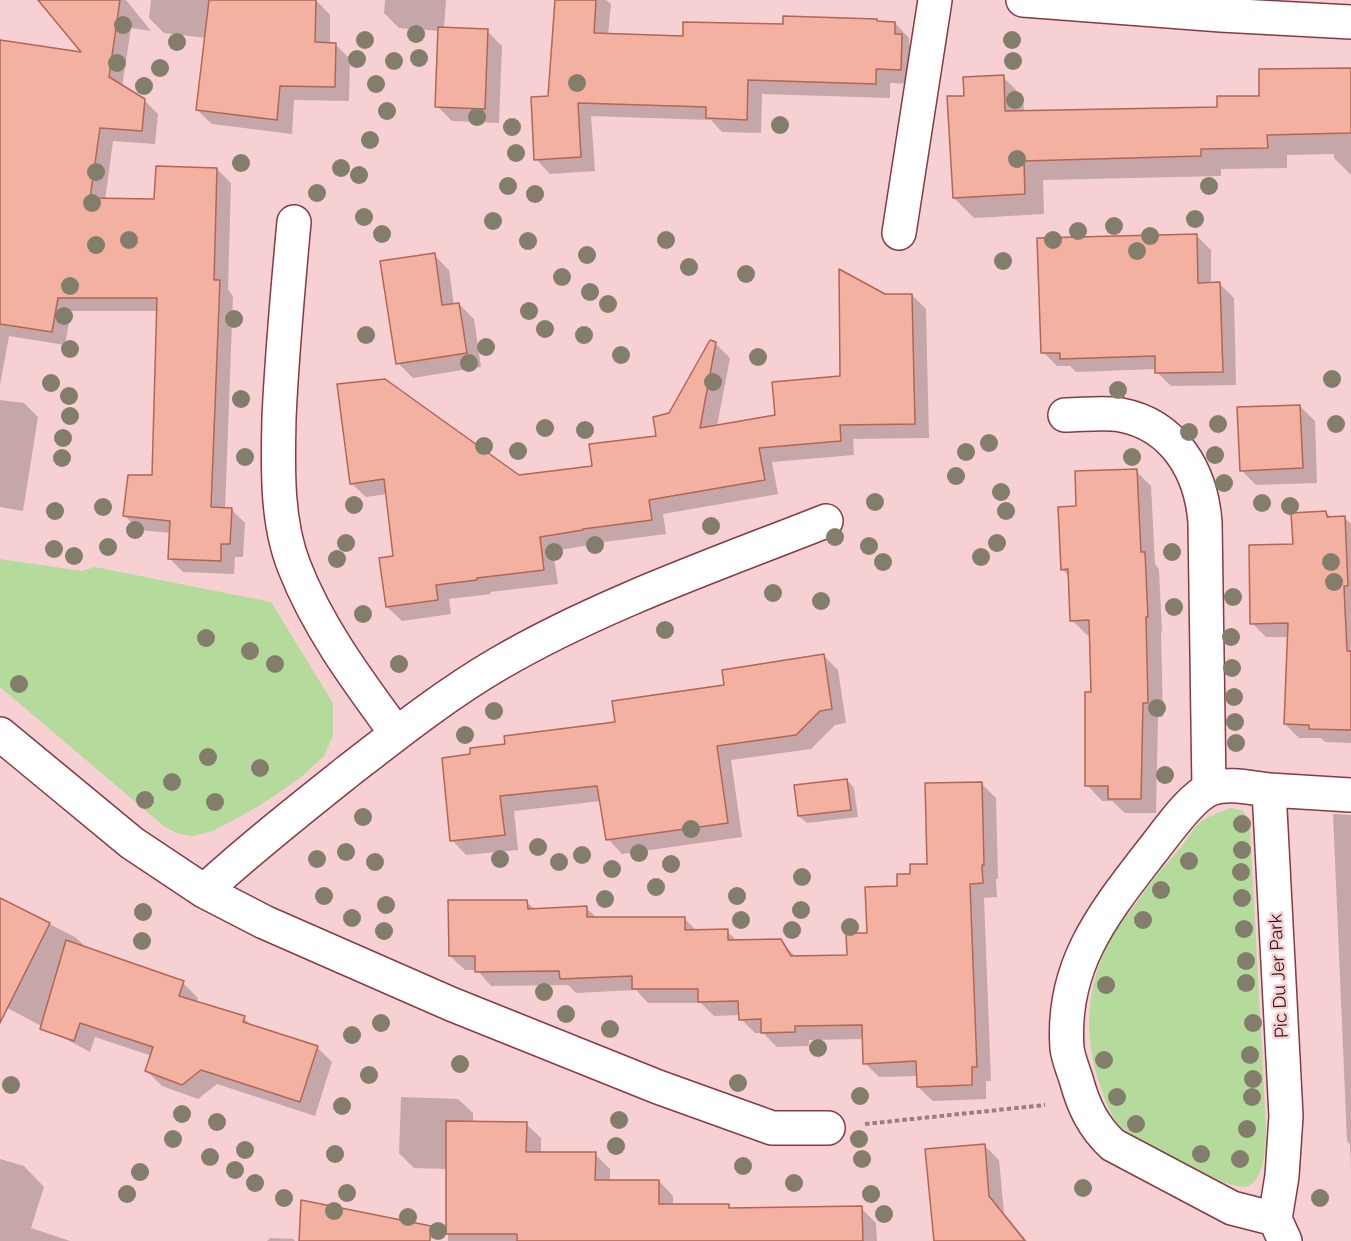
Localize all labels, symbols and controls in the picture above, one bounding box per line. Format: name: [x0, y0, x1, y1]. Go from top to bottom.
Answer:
street label: Pic Du Jer Park: [1265, 913, 1293, 1039]

